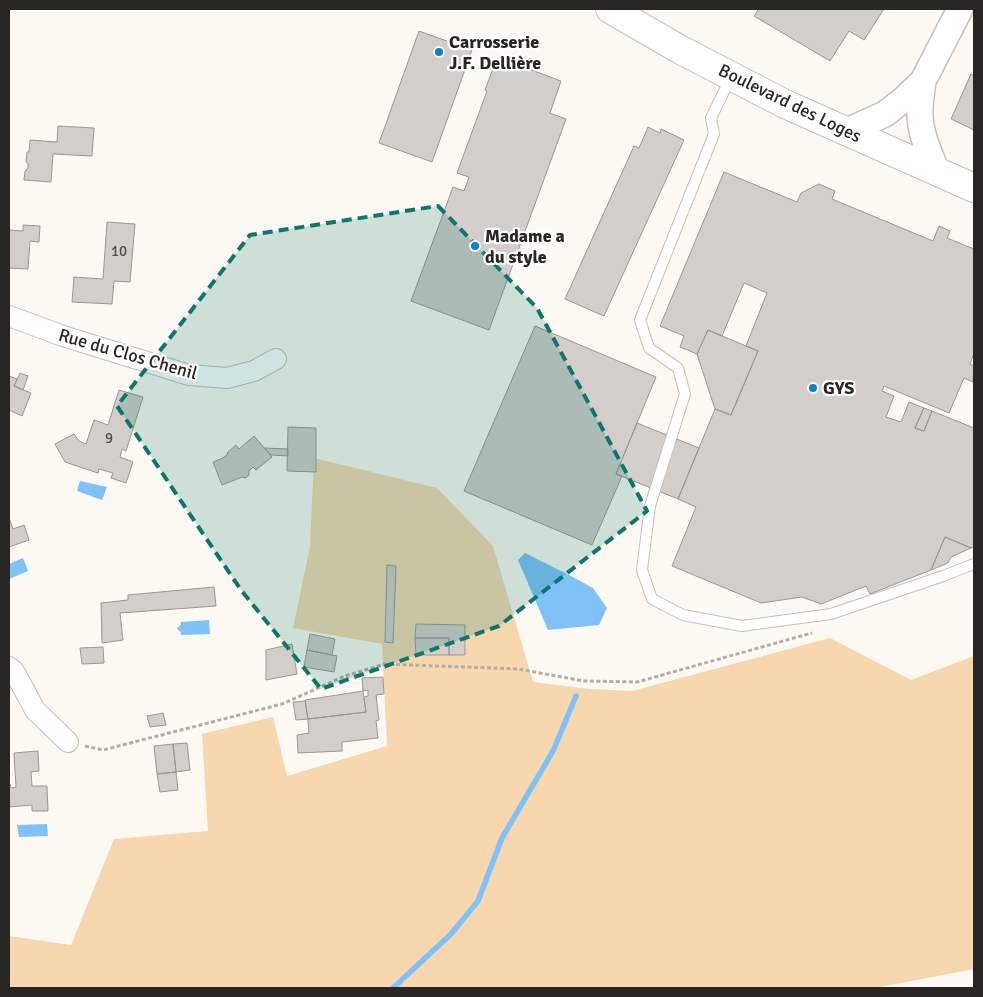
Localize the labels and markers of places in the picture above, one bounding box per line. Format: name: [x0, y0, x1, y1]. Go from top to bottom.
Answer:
place label: Carrosserie J.F. Dellière: [449, 31, 541, 74]
marker: Carrosserie J.F. Dellière: [433, 46, 445, 58]
place label: Madame a du style: [485, 225, 565, 268]
marker: Madame a du style: [469, 240, 481, 252]
place label: GYS: [823, 377, 854, 399]
marker: GYS: [807, 382, 819, 394]

